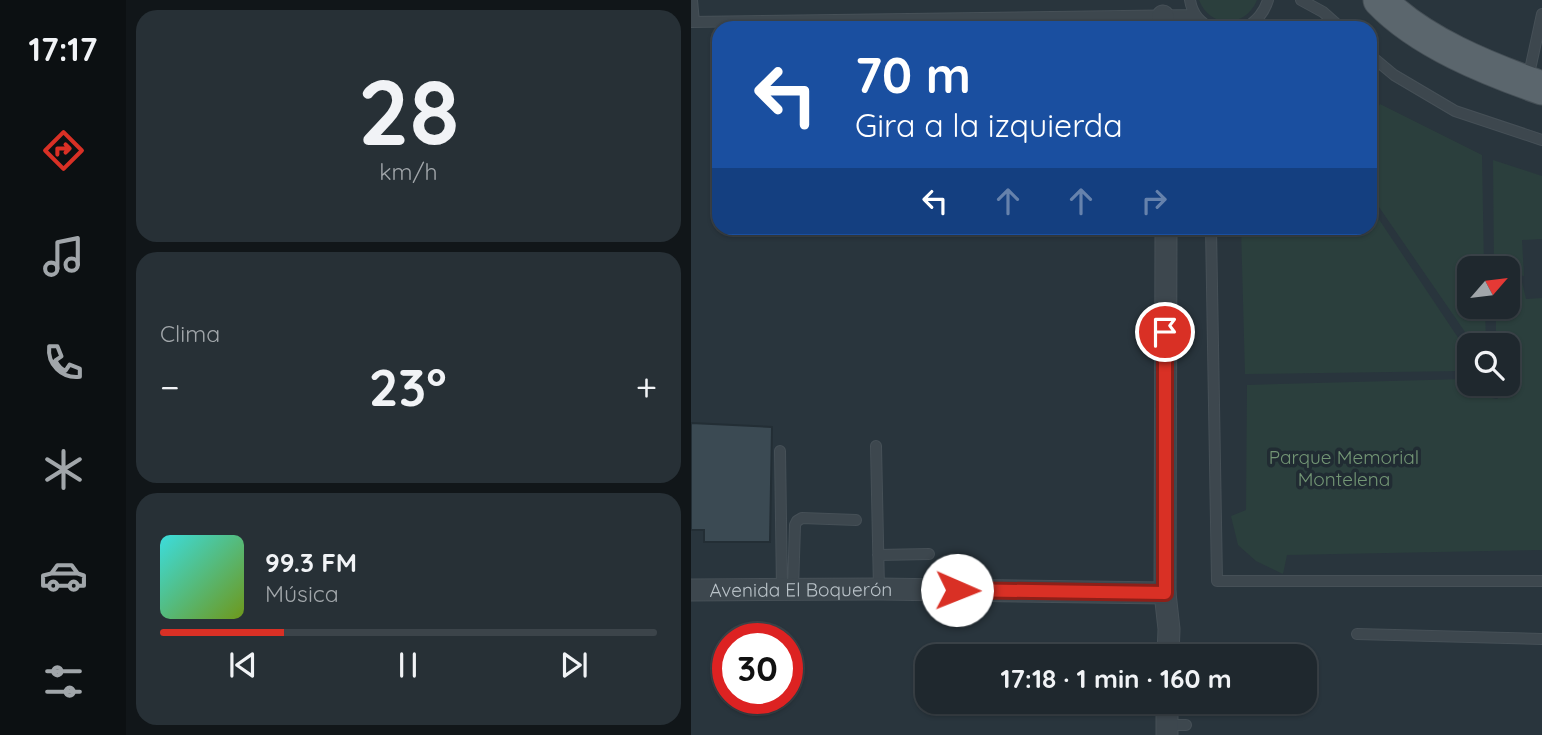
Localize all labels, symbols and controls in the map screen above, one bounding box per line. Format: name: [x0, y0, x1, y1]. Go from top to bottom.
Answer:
text: 17:17: [29, 29, 97, 69]
text: 70 m: [855, 44, 971, 105]
icon: left: [740, 49, 831, 140]
text: 28: [358, 54, 459, 168]
text: Gira a la izquierda: [855, 105, 1123, 145]
icon: directions: [39, 126, 88, 175]
text: km/h: [379, 157, 438, 186]
icon: left: [916, 182, 954, 220]
icon: ahead: [989, 182, 1027, 220]
icon: ahead: [1062, 182, 1100, 220]
icon: right: [1135, 182, 1173, 220]
icon: music: [39, 232, 88, 281]
north arrow: [1457, 256, 1521, 318]
map controls: [1457, 256, 1520, 396]
pin: [1135, 302, 1195, 362]
icon: arrive: [1146, 313, 1184, 351]
text: Clima: [160, 319, 220, 348]
button: search: [1457, 333, 1520, 396]
icon: phone: [39, 338, 88, 387]
text: 23°: [369, 354, 447, 419]
text: −: [160, 363, 180, 411]
text: +: [636, 363, 657, 411]
icon: climate: [39, 445, 88, 494]
park label: Parque Memorial Montelena: [1269, 445, 1419, 491]
text: 99.3 FM: [265, 546, 357, 579]
icon: car: [39, 551, 88, 600]
position arrow: [920, 553, 994, 627]
street label: Avenida El Boquerón: [710, 577, 893, 602]
text: Música: [265, 579, 339, 608]
speed limit sign: 30: [712, 623, 803, 714]
icon: previous: [224, 646, 262, 684]
icon: pause: [389, 646, 427, 684]
icon: next: [555, 646, 593, 684]
icon: filters: [39, 657, 88, 706]
text: 17:18 · 1 min · 160 m: [1000, 662, 1232, 695]

